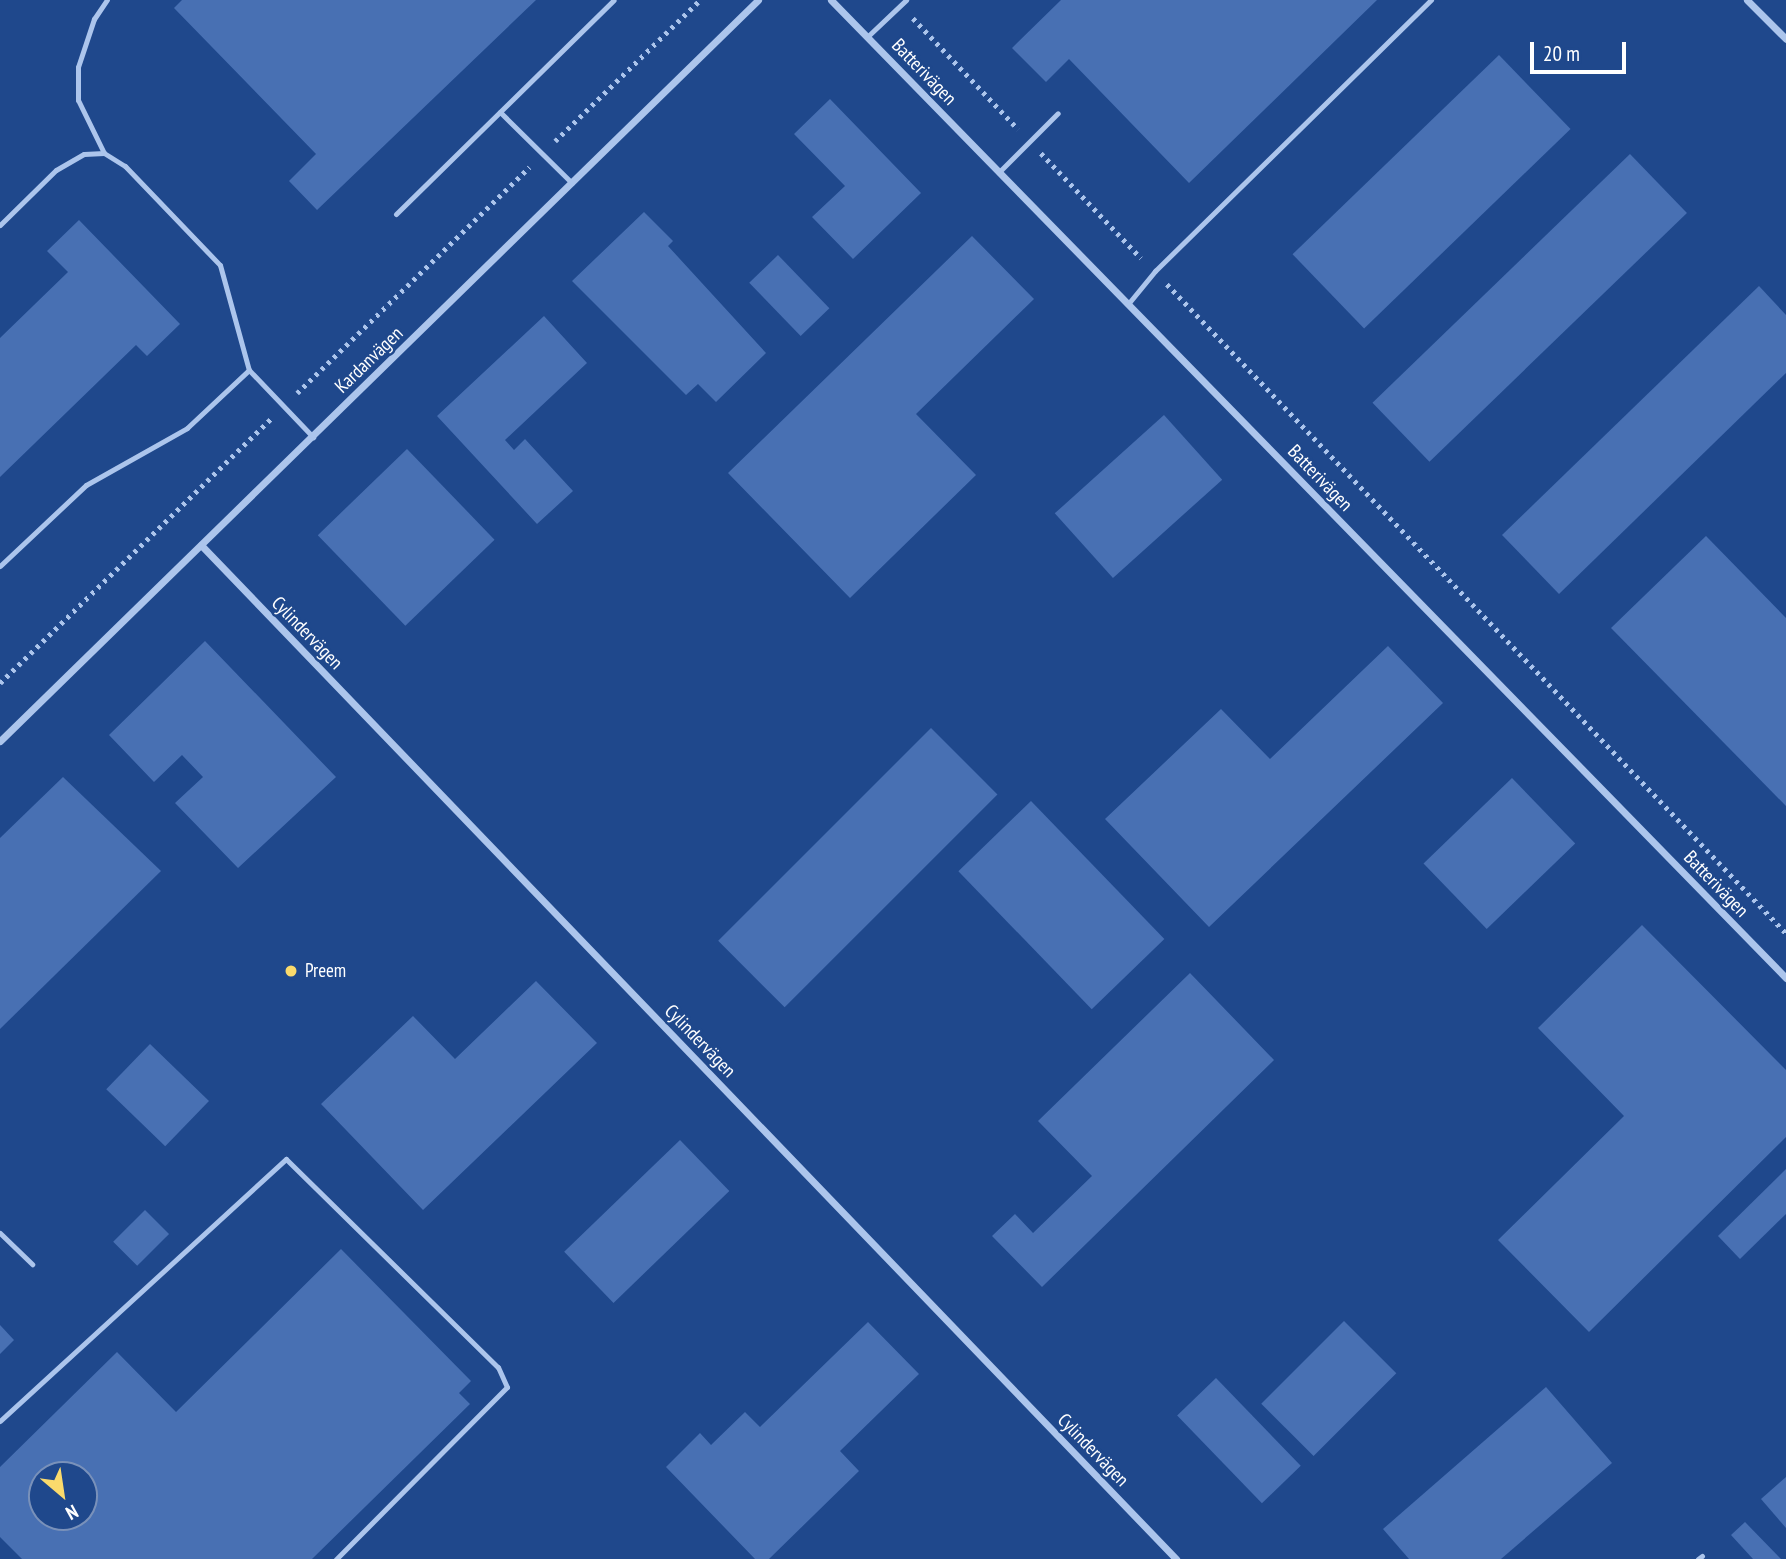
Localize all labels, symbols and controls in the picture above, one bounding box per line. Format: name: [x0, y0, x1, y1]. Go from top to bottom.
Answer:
scale bar: [1534, 28, 1630, 72]
street label: Batterivägen: [887, 34, 961, 110]
text: 20 m: [1543, 40, 1580, 67]
street label: Kardanvägen: [330, 322, 408, 398]
street label: Batterivägen: [1283, 440, 1357, 516]
street label: Cylindervägen: [267, 592, 347, 674]
street label: Batterivägen: [1679, 846, 1753, 922]
place label: Preem: [305, 960, 346, 982]
marker: Preem: [283, 963, 299, 979]
street label: Cylindervägen: [660, 1000, 740, 1082]
street label: Cylindervägen: [1053, 1409, 1133, 1491]
north arrow: [28, 1461, 98, 1531]
text: N: [62, 1500, 83, 1526]

